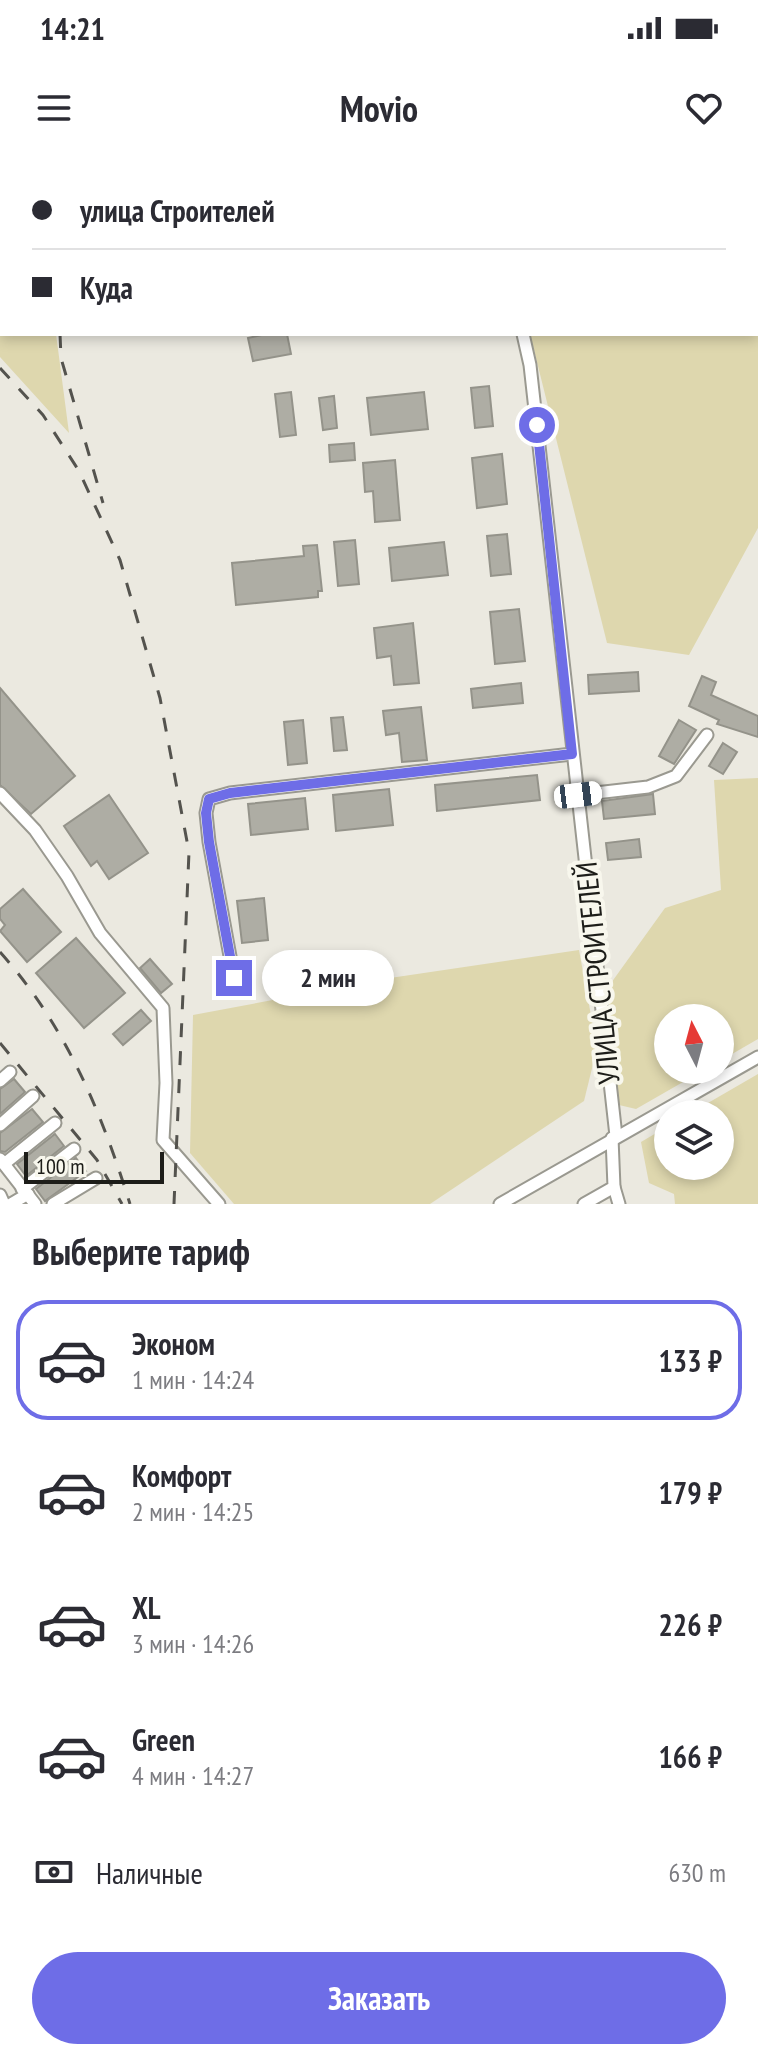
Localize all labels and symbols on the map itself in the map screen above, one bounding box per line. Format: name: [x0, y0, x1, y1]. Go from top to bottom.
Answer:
route start: [519, 407, 555, 443]
car: [553, 780, 603, 810]
street label: УЛИЦА СТРОИТЕЛЕЙ: [565, 860, 628, 1086]
callout: 2 мин: [262, 950, 394, 1006]
route end: [216, 960, 252, 996]
north arrow: [654, 1004, 734, 1084]
scale bar: [24, 1148, 164, 1184]

